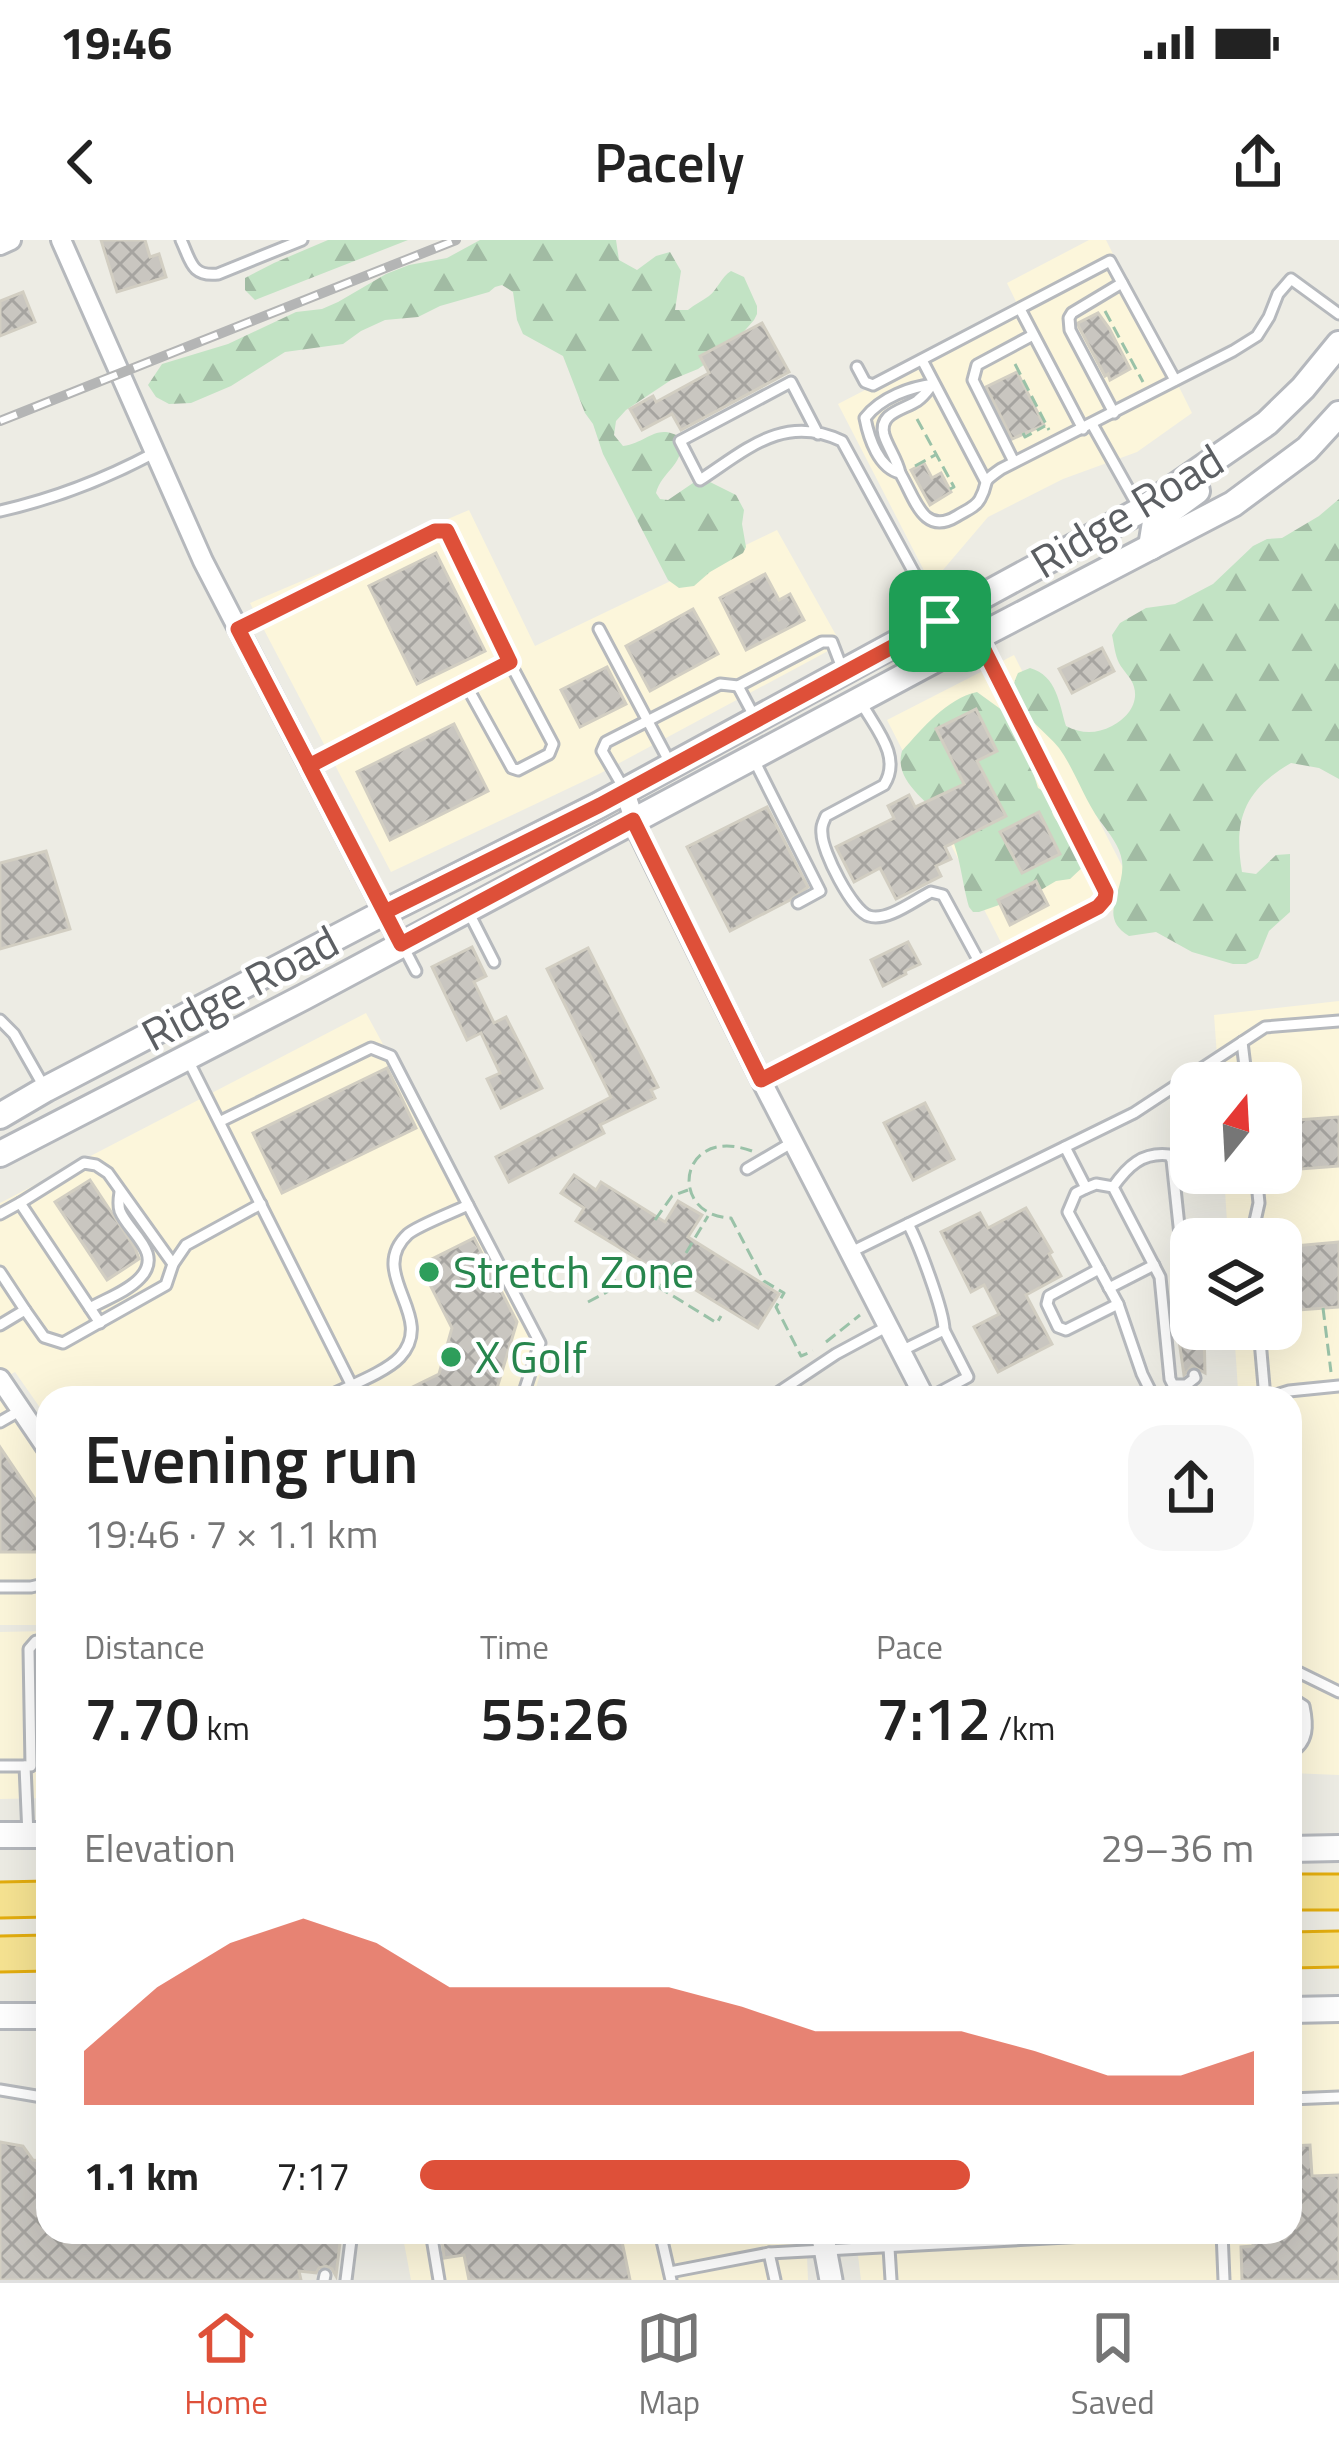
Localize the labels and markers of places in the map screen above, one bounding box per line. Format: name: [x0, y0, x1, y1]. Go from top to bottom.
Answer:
pin: [889, 570, 991, 672]
place label: Stretch Zone: [453, 1237, 694, 1305]
marker: Stretch Zone: [416, 1259, 442, 1285]
place label: X Golf: [475, 1322, 587, 1390]
marker: X Golf: [438, 1344, 464, 1370]

